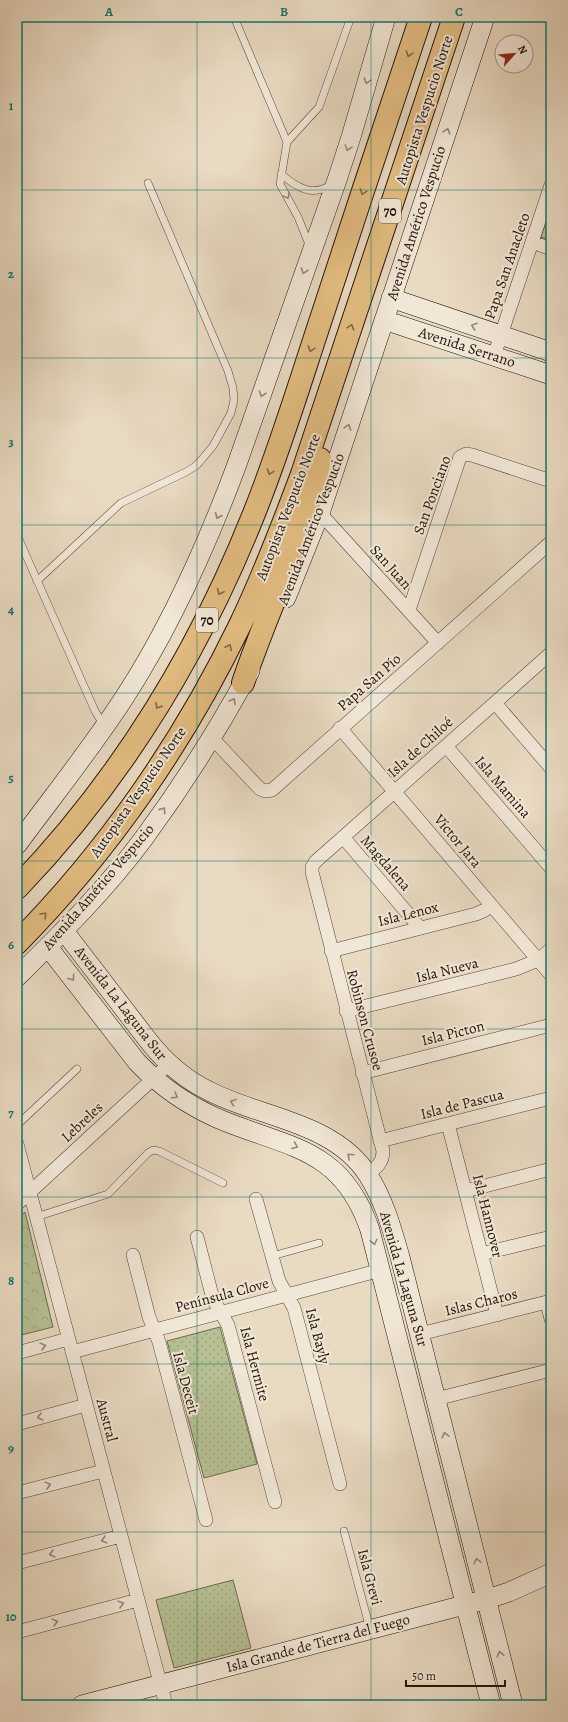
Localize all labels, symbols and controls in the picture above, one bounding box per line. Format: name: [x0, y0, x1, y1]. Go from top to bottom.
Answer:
text: A: [104, 3, 114, 20]
text: B: [280, 3, 288, 20]
text: C: [455, 3, 463, 20]
street label: Autopista Vespucio Norte: [390, 33, 458, 188]
north arrow: [494, 34, 534, 74]
text: N: [514, 43, 531, 57]
one-way arrow: [405, 50, 414, 57]
one-way arrow: [363, 78, 372, 85]
text: 1: [9, 97, 14, 114]
one-way arrow: [442, 127, 451, 134]
street label: Avenida Américo Vespucio: [381, 143, 450, 304]
one-way arrow: [344, 145, 352, 152]
one-way arrow: [359, 189, 368, 196]
one-way arrow: [282, 192, 289, 199]
road number: 70: [379, 199, 401, 223]
street label: Papa San Anacleto: [479, 210, 535, 322]
text: 2: [8, 265, 15, 282]
one-way arrow: [301, 267, 309, 274]
street label: Avenida Serrano: [415, 322, 518, 372]
one-way arrow: [471, 323, 478, 331]
one-way arrow: [346, 324, 355, 331]
one-way arrow: [307, 345, 316, 352]
one-way arrow: [258, 390, 266, 397]
one-way arrow: [344, 423, 352, 430]
street label: Autopista Vespucio Norte: [250, 431, 325, 584]
text: 3: [8, 433, 14, 450]
street label: Avenida Américo Vespucio: [272, 450, 349, 609]
street label: San Ponciano: [409, 453, 455, 537]
one-way arrow: [267, 469, 275, 476]
one-way arrow: [214, 512, 222, 519]
street label: San Juan: [366, 540, 416, 594]
one-way arrow: [217, 588, 225, 595]
text: 4: [8, 601, 14, 618]
road number: 70: [196, 608, 218, 632]
one-way arrow: [224, 644, 231, 651]
street label: Papa San Pío: [333, 649, 405, 715]
one-way arrow: [229, 698, 236, 705]
one-way arrow: [155, 702, 163, 709]
street label: Isla de Chiloé: [383, 712, 457, 782]
street label: Autopista Vespucio Norte: [85, 722, 191, 862]
street label: Isla Mamina: [470, 752, 536, 822]
text: 5: [8, 769, 14, 786]
one-way arrow: [159, 808, 166, 815]
street label: Víctor Jara: [429, 809, 486, 872]
street label: Avenida Américo Vespucio: [37, 820, 158, 955]
street label: Magdalena: [356, 831, 416, 895]
street label: Isla Lenox: [376, 897, 440, 931]
one-way arrow: [39, 912, 46, 919]
text: 6: [8, 936, 14, 953]
street label: Avenida La Laguna Sur: [69, 941, 172, 1064]
street label: Isla Nueva: [414, 953, 480, 987]
street label: Robinson Crusoe: [342, 967, 388, 1073]
one-way arrow: [67, 973, 74, 980]
street label: Isla Picton: [419, 1016, 487, 1050]
street label: Isla de Pascua: [418, 1084, 506, 1124]
one-way arrow: [171, 1091, 178, 1099]
street label: Lebreles: [57, 1097, 107, 1147]
one-way arrow: [230, 1098, 237, 1106]
text: 7: [8, 1104, 14, 1121]
one-way arrow: [291, 1142, 298, 1150]
one-way arrow: [347, 1153, 355, 1161]
street label: Isla Hannover: [468, 1172, 508, 1260]
street label: Avenida La Laguna Sur: [375, 1208, 433, 1349]
one-way arrow: [369, 1239, 377, 1246]
text: 8: [8, 1272, 14, 1289]
street label: Península Clove: [173, 1273, 271, 1317]
street label: Islas Charos: [443, 1283, 519, 1321]
street label: Isla Bayly: [301, 1306, 335, 1367]
street label: Isla Hermite: [235, 1324, 275, 1404]
one-way arrow: [39, 1342, 46, 1351]
street label: Isla Deceit: [168, 1349, 204, 1417]
street label: Austral: [91, 1395, 122, 1444]
one-way arrow: [36, 1413, 43, 1421]
one-way arrow: [441, 1432, 450, 1439]
text: 9: [8, 1440, 14, 1457]
one-way arrow: [44, 1481, 51, 1490]
one-way arrow: [101, 1536, 107, 1544]
street label: Isla Grevi: [353, 1547, 387, 1607]
one-way arrow: [49, 1549, 56, 1558]
one-way arrow: [473, 1558, 482, 1565]
one-way arrow: [118, 1601, 124, 1609]
text: 10: [5, 1608, 17, 1625]
street label: Isla Grande de Tierra del Fuego: [224, 1609, 412, 1677]
one-way arrow: [51, 1618, 58, 1627]
one-way arrow: [497, 1650, 505, 1657]
scale bar: [406, 1662, 505, 1688]
text: 50 m: [412, 1668, 436, 1684]

